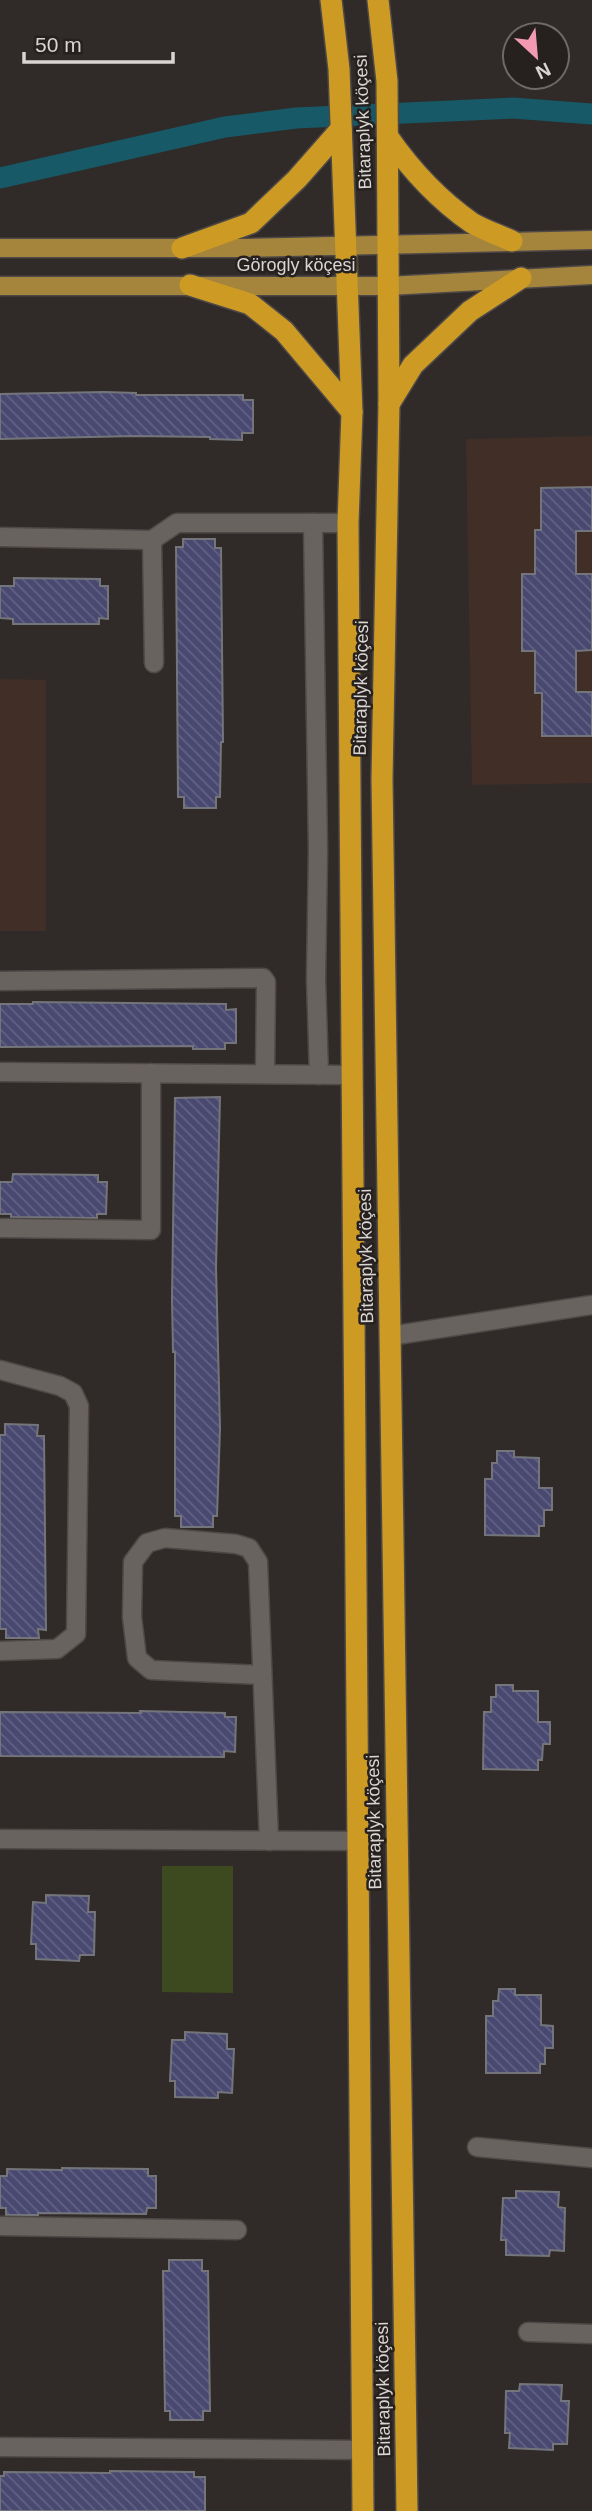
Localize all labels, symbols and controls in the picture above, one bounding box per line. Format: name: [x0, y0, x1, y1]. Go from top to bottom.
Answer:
scale bar: [24, 21, 173, 65]
north arrow: [501, 21, 571, 91]
text: 50 m: [35, 33, 82, 56]
street label: Bitaraplyk köçesi: [351, 54, 375, 190]
text: N: [532, 58, 554, 83]
street label: Görogly köçesi: [236, 255, 356, 275]
street label: Bitaraplyk köçesi: [350, 620, 372, 756]
street label: Bitaraplyk köçesi: [355, 1188, 377, 1324]
street label: Bitaraplyk köçesi: [363, 1754, 385, 1890]
street label: Bitaraplyk köçesi: [372, 2321, 394, 2457]

